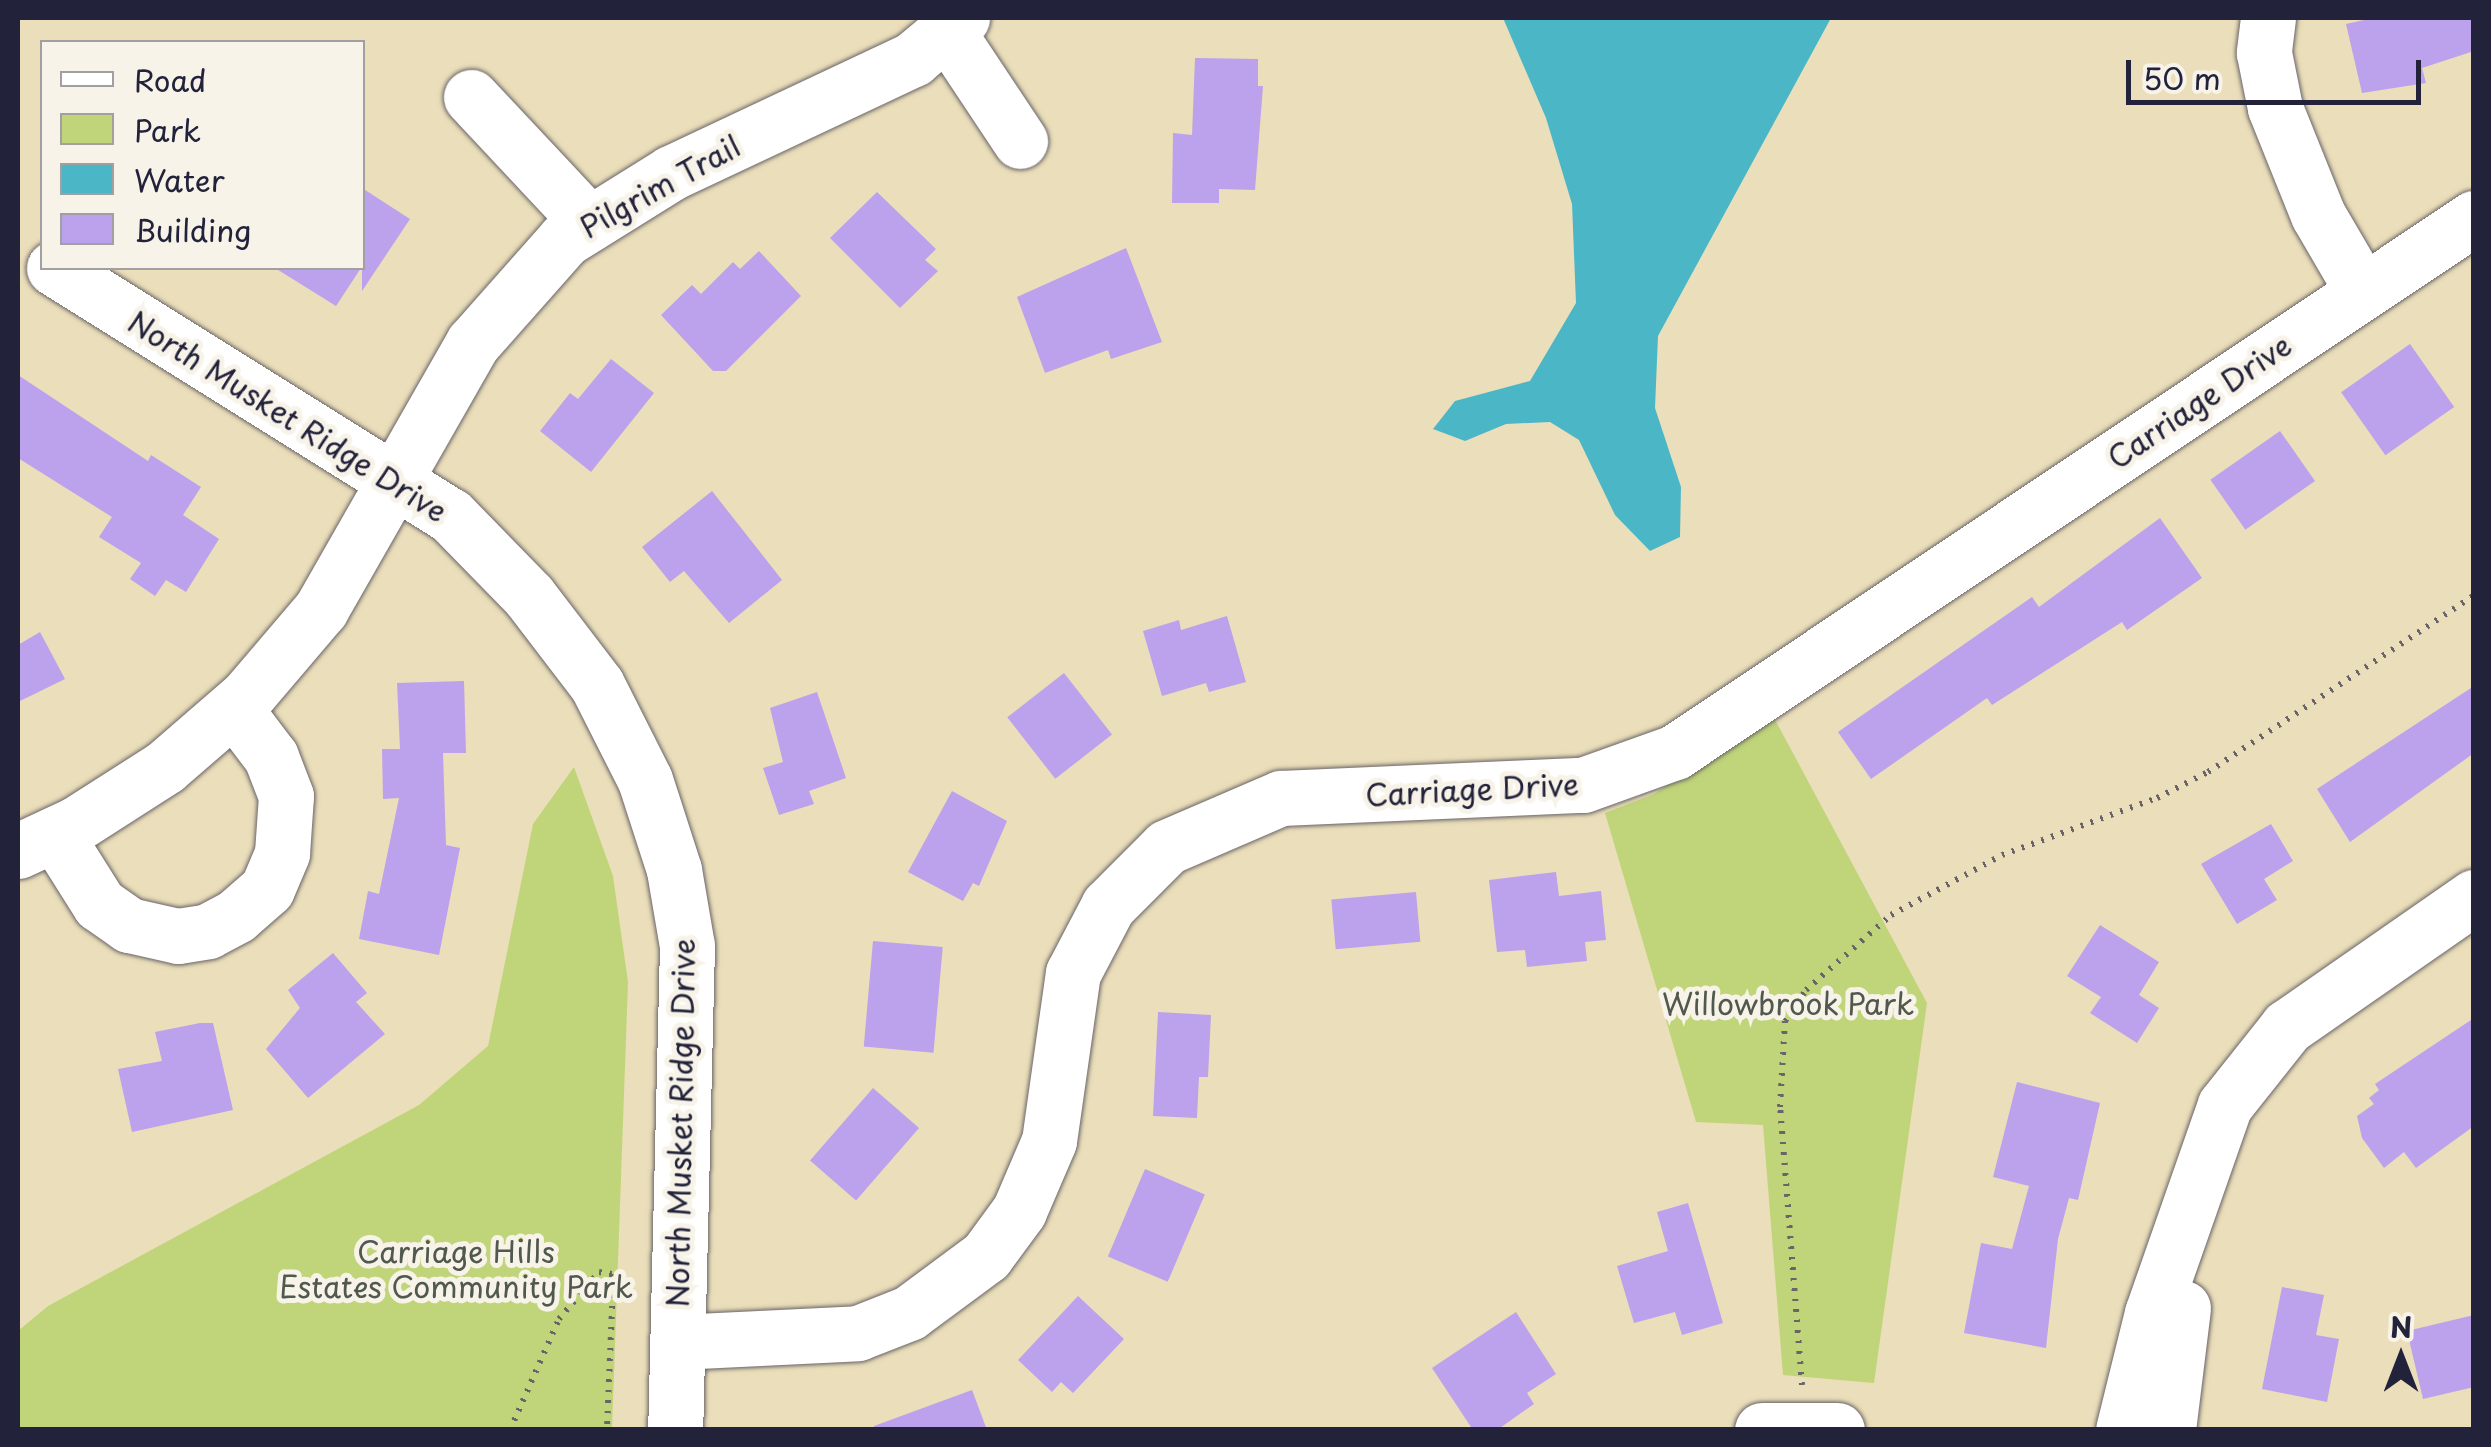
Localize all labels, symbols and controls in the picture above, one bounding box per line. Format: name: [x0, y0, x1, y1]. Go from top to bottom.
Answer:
legend: [40, 40, 365, 270]
scale bar: [2131, 40, 2426, 102]
text: 50 m: [2143, 55, 2221, 100]
text: Road: [134, 57, 207, 102]
text: Park: [134, 107, 201, 152]
street label: Pilgrim Trail: [573, 127, 747, 245]
text: Water: [134, 157, 225, 202]
text: Building: [134, 207, 251, 252]
street label: North Musket Ridge Drive: [120, 302, 456, 530]
street label: Carriage Drive: [2101, 327, 2297, 475]
street label: Carriage Drive: [1365, 765, 1579, 813]
street label: North Musket Ridge Drive: [659, 936, 701, 1310]
park label: Willowbrook Park: [1661, 985, 1915, 1021]
park label: Carriage Hills Estates Community Park: [278, 1233, 634, 1304]
text: N: [2390, 1305, 2412, 1348]
north arrow: [2351, 1307, 2451, 1407]

